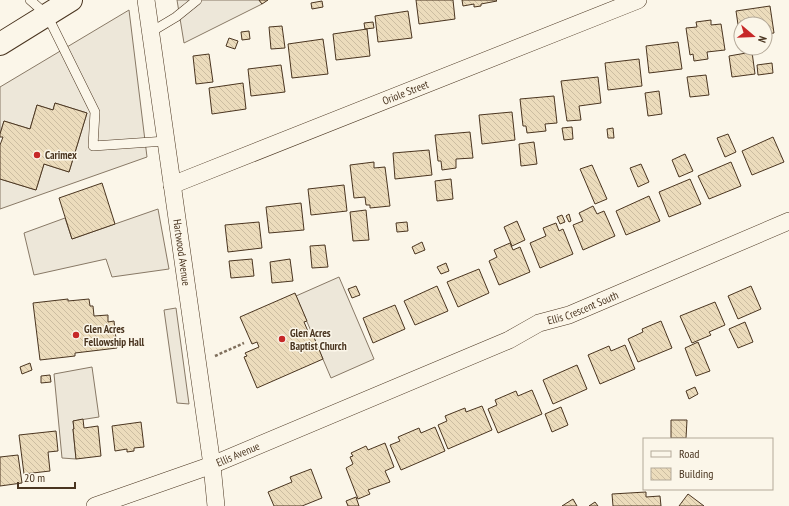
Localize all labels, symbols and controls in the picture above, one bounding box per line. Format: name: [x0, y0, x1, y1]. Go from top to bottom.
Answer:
north arrow: [733, 16, 773, 56]
text: N: [755, 34, 770, 44]
street label: Oriole Street: [380, 77, 430, 108]
place label: Carimex: [45, 148, 77, 162]
marker: Carimex: [32, 150, 42, 160]
street label: Hartwood Avenue: [170, 218, 194, 287]
street label: Ellis Crescent South: [546, 288, 620, 328]
place label: Glen Acres Fellowship Hall: [84, 322, 145, 349]
place label: Glen Acres Baptist Church: [290, 326, 347, 353]
marker: Glen Acres Fellowship Hall: [71, 330, 81, 340]
marker: Glen Acres Baptist Church: [277, 334, 287, 344]
legend: [643, 438, 773, 490]
street label: Ellis Avenue: [214, 439, 262, 469]
text: Road: [679, 446, 699, 461]
scale bar: [18, 464, 75, 490]
text: Building: [679, 466, 714, 481]
text: 20 m: [24, 470, 45, 485]

